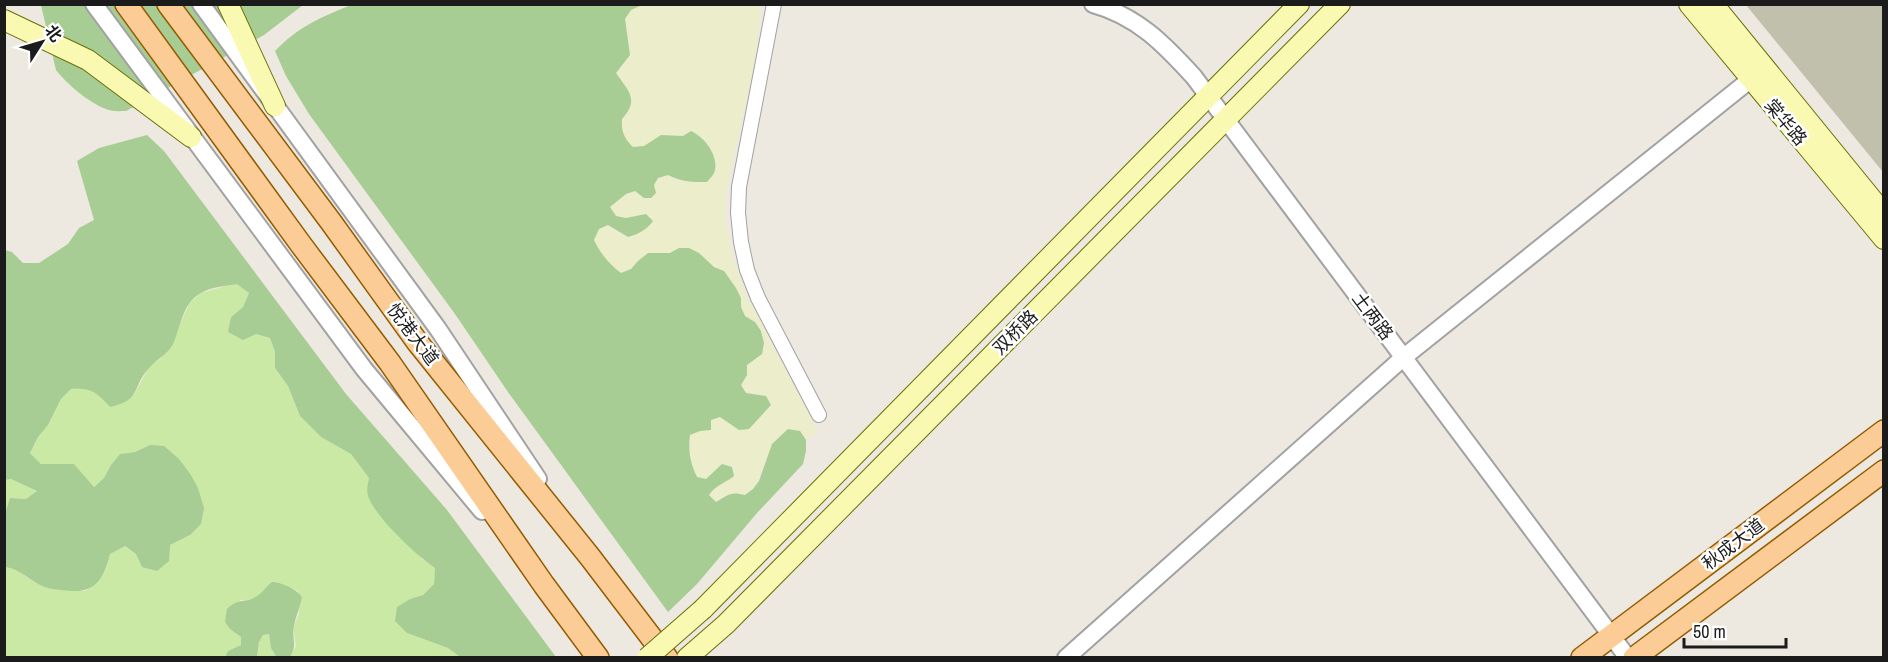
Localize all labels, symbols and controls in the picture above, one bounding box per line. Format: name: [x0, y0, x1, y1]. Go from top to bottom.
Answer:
north arrow: [12, 12, 72, 72]
text: 北: [40, 20, 68, 46]
street label: 棠华路: [1759, 93, 1813, 151]
street label: 土两路: [1347, 287, 1399, 345]
street label: 悦港大道: [381, 298, 445, 370]
street label: 双桥路: [987, 304, 1043, 360]
street label: 秋成大道: [1697, 512, 1769, 576]
scale bar: [1684, 611, 1786, 649]
text: 50 m: [1693, 619, 1726, 644]

